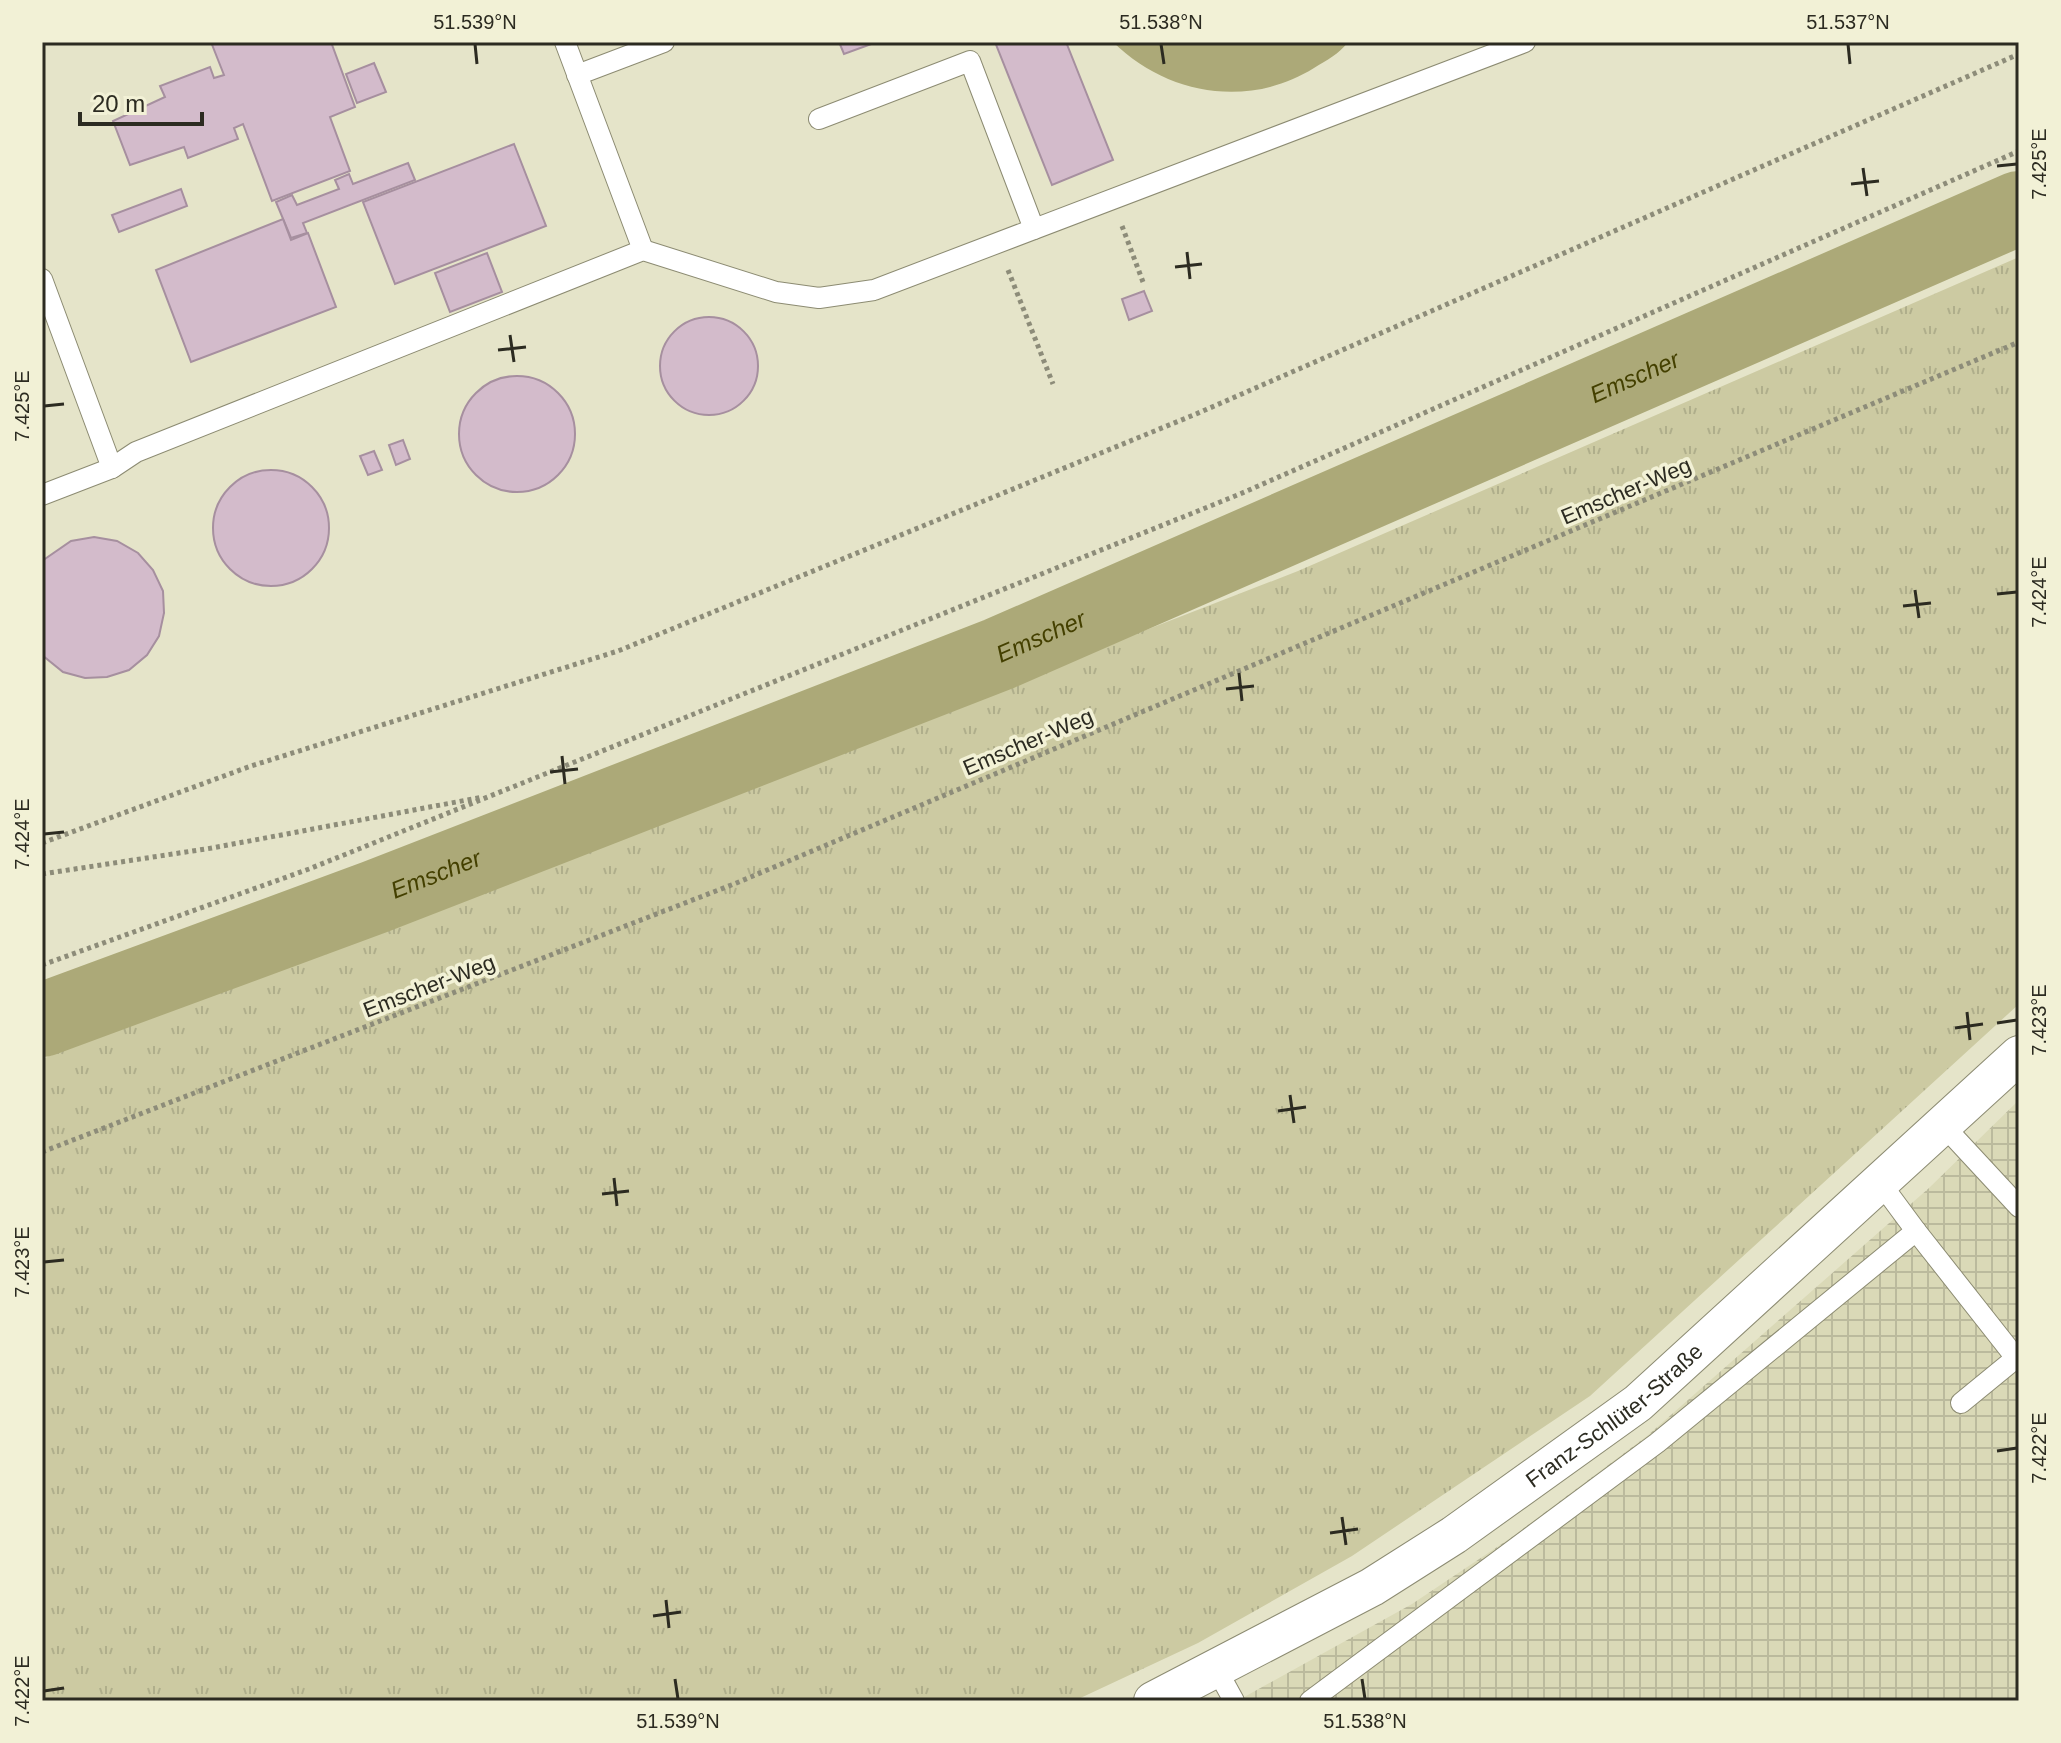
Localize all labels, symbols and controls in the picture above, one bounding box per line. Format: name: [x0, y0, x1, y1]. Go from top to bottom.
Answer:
text: 51.539°N: [433, 11, 517, 33]
text: 51.538°N: [1119, 11, 1203, 33]
text: 51.537°N: [1806, 11, 1890, 33]
scale bar: [80, 76, 202, 126]
text: 20 m: [92, 90, 145, 117]
text: 7.425°E: [2028, 128, 2050, 200]
water label: Emscher: [1585, 344, 1684, 408]
text: 7.425°E: [11, 370, 33, 442]
street label: Emscher-Weg: [1557, 452, 1695, 530]
text: 7.424°E: [2028, 556, 2050, 628]
water label: Emscher: [992, 604, 1090, 667]
street label: Emscher-Weg: [959, 703, 1097, 781]
text: 7.424°E: [11, 798, 33, 870]
water label: Emscher: [387, 843, 486, 903]
street label: Emscher-Weg: [360, 949, 498, 1023]
text: 7.423°E: [2028, 984, 2050, 1056]
text: 7.423°E: [11, 1226, 33, 1298]
street label: Franz-Schlüter-Straße: [1521, 1338, 1707, 1492]
text: 7.422°E: [2028, 1412, 2050, 1484]
text: 7.422°E: [11, 1655, 33, 1727]
text: 51.539°N: [636, 1710, 720, 1732]
text: 51.538°N: [1323, 1710, 1407, 1732]

